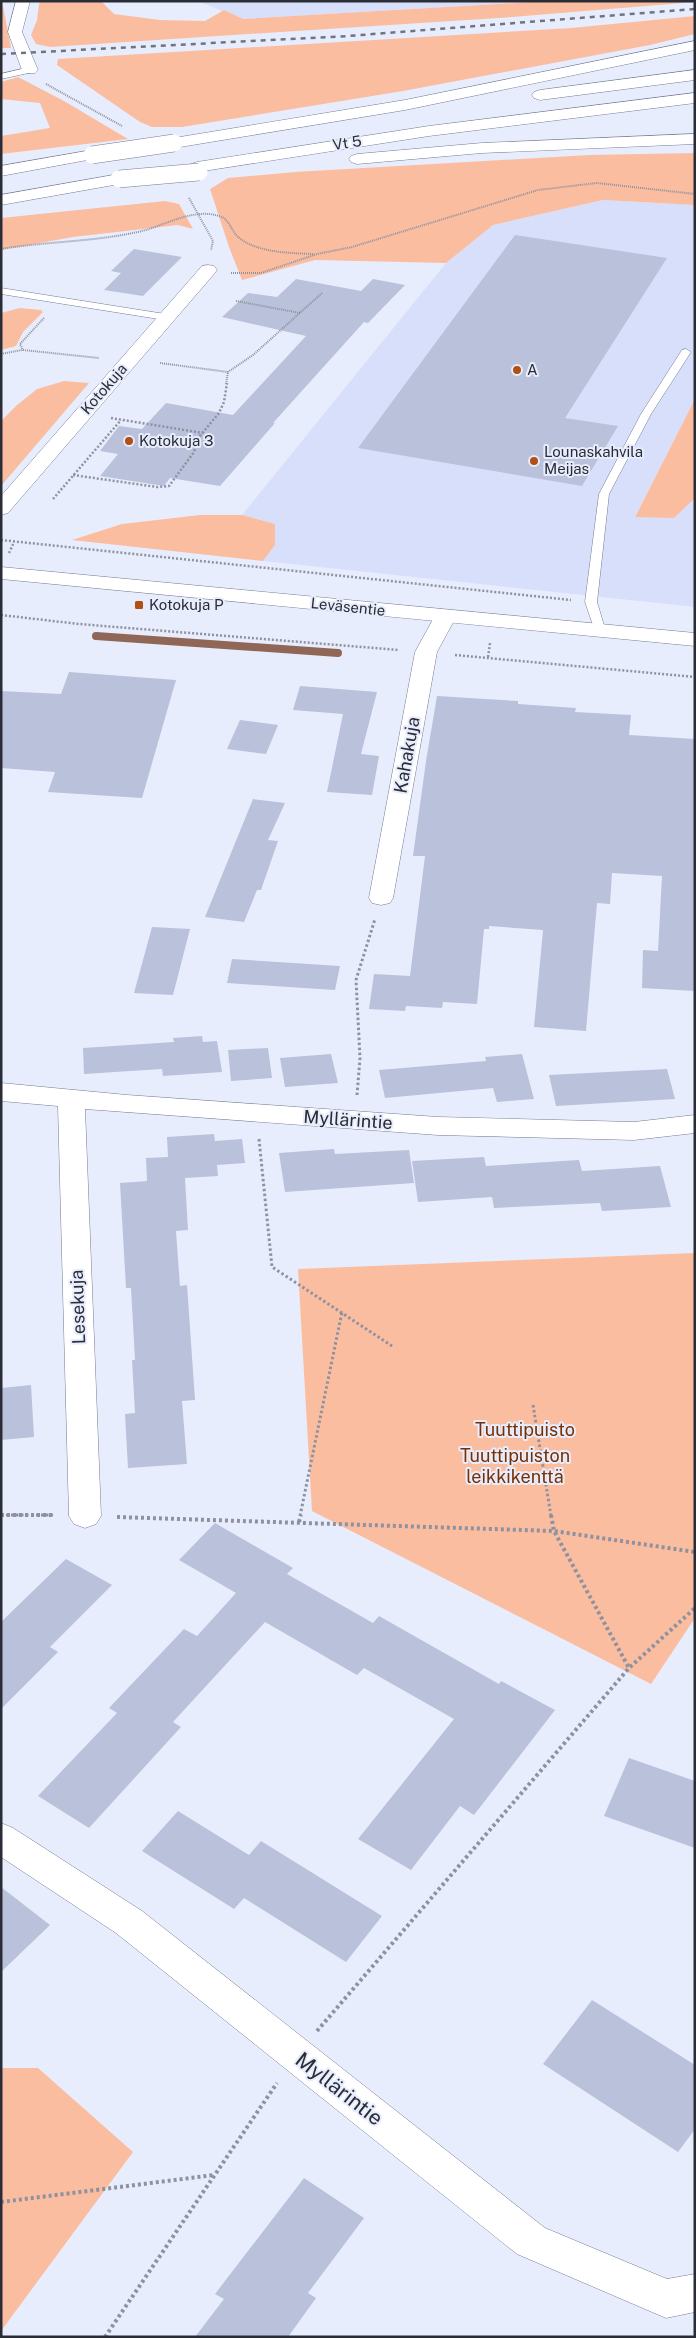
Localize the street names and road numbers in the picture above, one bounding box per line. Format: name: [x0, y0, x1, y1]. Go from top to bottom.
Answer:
street label: Vt 5: [331, 132, 363, 153]
street label: Kotokuja: [77, 360, 130, 417]
street label: Leväsentie: [310, 594, 386, 619]
street label: Kahakuja: [389, 715, 424, 795]
street label: Myllärintie: [303, 1106, 393, 1133]
street label: Lesekuja: [66, 1269, 89, 1345]
street label: Myllärintie: [291, 2047, 388, 2131]

